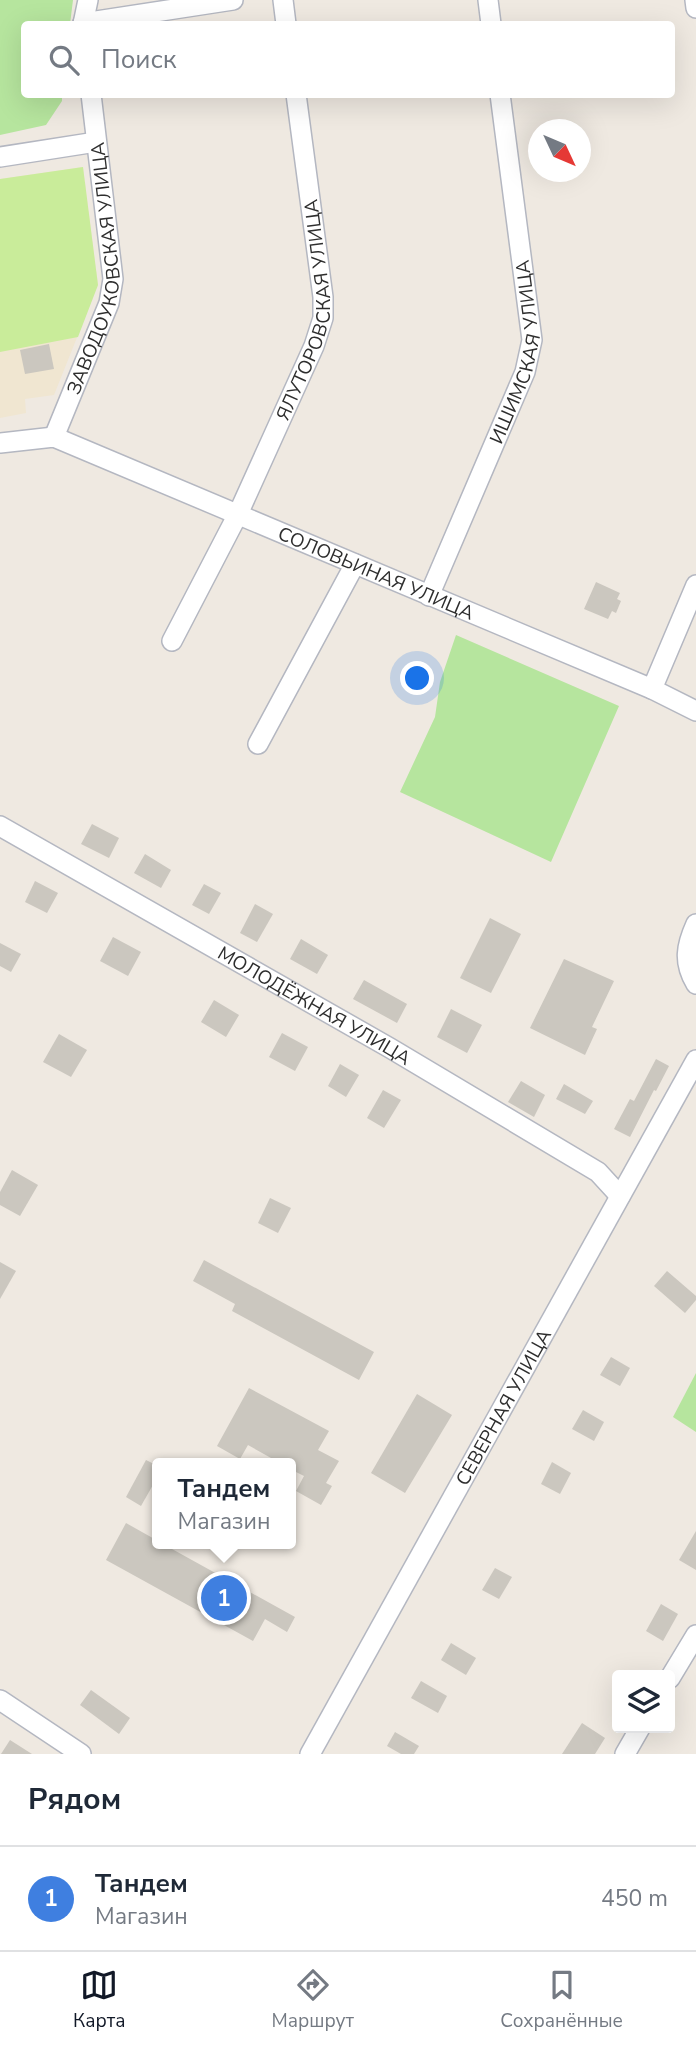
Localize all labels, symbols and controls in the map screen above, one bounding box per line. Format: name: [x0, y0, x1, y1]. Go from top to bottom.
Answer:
search box: [21, 21, 675, 98]
icon: search: [45, 41, 83, 79]
text: Поиск: [101, 42, 177, 77]
north arrow: [528, 119, 591, 182]
street label: ЗАВОДОУКОВСКАЯ УЛИЦА: [61, 141, 127, 398]
street label: ЯЛУТОРОВСКАЯ УЛИЦА: [270, 197, 337, 425]
street label: ИШИМСКАЯ УЛИЦА: [484, 258, 547, 448]
street label: СОЛОВЬИНАЯ УЛИЦА: [274, 521, 478, 627]
your location: [400, 661, 434, 695]
street label: МОЛОДЁЖНАЯ УЛИЦА: [213, 941, 416, 1072]
street label: СЕВЕРНАЯ УЛИЦА: [450, 1325, 558, 1490]
popup: [152, 1458, 296, 1549]
text: Тандем: [178, 1471, 270, 1506]
text: Магазин: [178, 1506, 270, 1537]
pin: 1: [201, 1572, 247, 1624]
map controls: [612, 1670, 675, 1733]
button: layers: [612, 1670, 675, 1733]
text: Рядом: [28, 1779, 121, 1820]
text: Тандем: [95, 1866, 188, 1901]
text: 1: [44, 1883, 58, 1914]
text: 450 m: [601, 1883, 668, 1914]
text: Магазин: [95, 1901, 188, 1932]
tab: Карта: [73, 1966, 125, 2034]
tab: Маршрут: [272, 1966, 354, 2034]
tab: Сохранённые: [500, 1966, 623, 2034]

